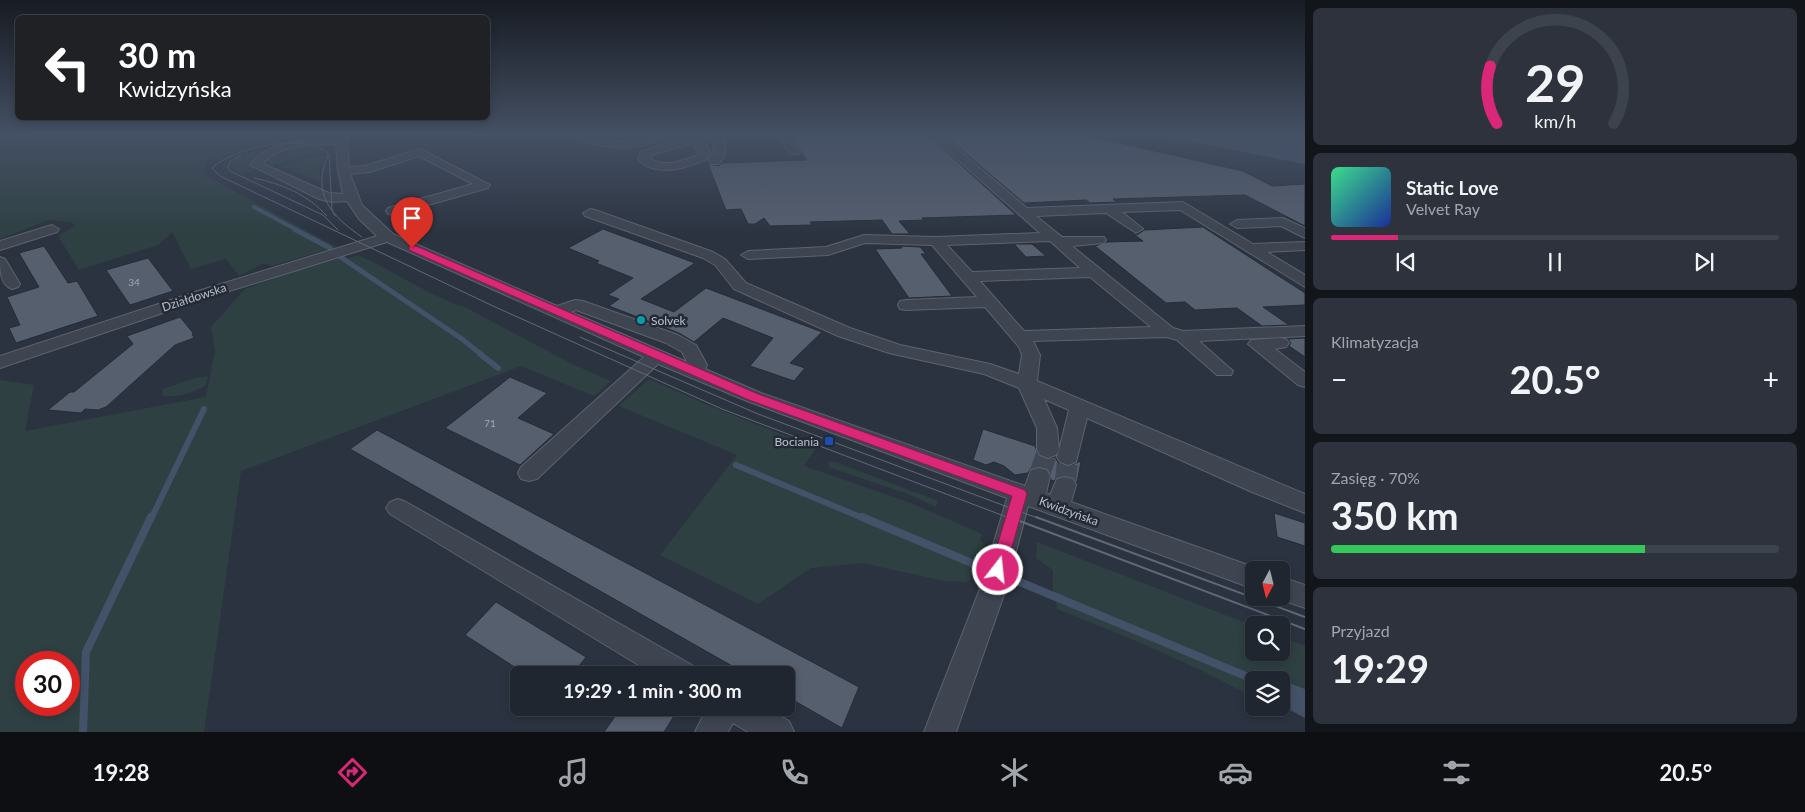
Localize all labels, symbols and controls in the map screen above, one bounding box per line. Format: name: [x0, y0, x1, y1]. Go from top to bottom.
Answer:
text: 30 m: [118, 33, 196, 75]
icon: left: [35, 35, 100, 100]
text: 29: [1525, 51, 1585, 113]
text: Kwidzyńska: [118, 75, 232, 102]
text: km/h: [1534, 110, 1576, 132]
text: Static Love: [1406, 176, 1498, 199]
pin: [391, 197, 433, 248]
text: Velvet Ray: [1406, 199, 1480, 218]
icon: arrive: [398, 204, 426, 232]
icon: previous: [1392, 248, 1420, 276]
icon: pause: [1541, 248, 1569, 276]
icon: next: [1690, 248, 1718, 276]
house number: 34: [128, 276, 140, 288]
street label: Działdowska: [160, 280, 228, 314]
place label: Solvek: [651, 313, 686, 328]
marker: Solvek: [635, 314, 647, 326]
text: Klimatyzacja: [1331, 332, 1419, 351]
text: 20.5°: [1510, 356, 1600, 402]
text: −: [1331, 362, 1347, 396]
text: +: [1763, 362, 1779, 396]
house number: 71: [484, 417, 496, 429]
place label: Bociania: [774, 434, 819, 449]
marker: Bociania: [823, 435, 835, 447]
text: Zasięg · 70%: [1331, 468, 1420, 487]
text: 350 km: [1331, 492, 1459, 538]
street label: Kwidzyńska: [1037, 493, 1101, 529]
position arrow: [971, 543, 1023, 595]
north arrow: [1245, 561, 1290, 606]
map controls: [1245, 561, 1290, 716]
button: search: [1245, 616, 1290, 661]
text: Przyjazd: [1331, 621, 1390, 640]
text: 19:29: [1331, 645, 1429, 691]
speed limit sign: 30: [15, 651, 80, 716]
button: layers: [1245, 671, 1290, 716]
text: 19:29 · 1 min · 300 m: [563, 679, 742, 702]
icon: directions: [335, 755, 370, 790]
icon: music: [556, 755, 591, 790]
icon: phone: [777, 755, 812, 790]
icon: climate: [997, 755, 1032, 790]
icon: car: [1218, 755, 1253, 790]
icon: filters: [1439, 755, 1474, 790]
text: 19:28: [93, 759, 150, 786]
text: 20.5°: [1659, 759, 1712, 786]

